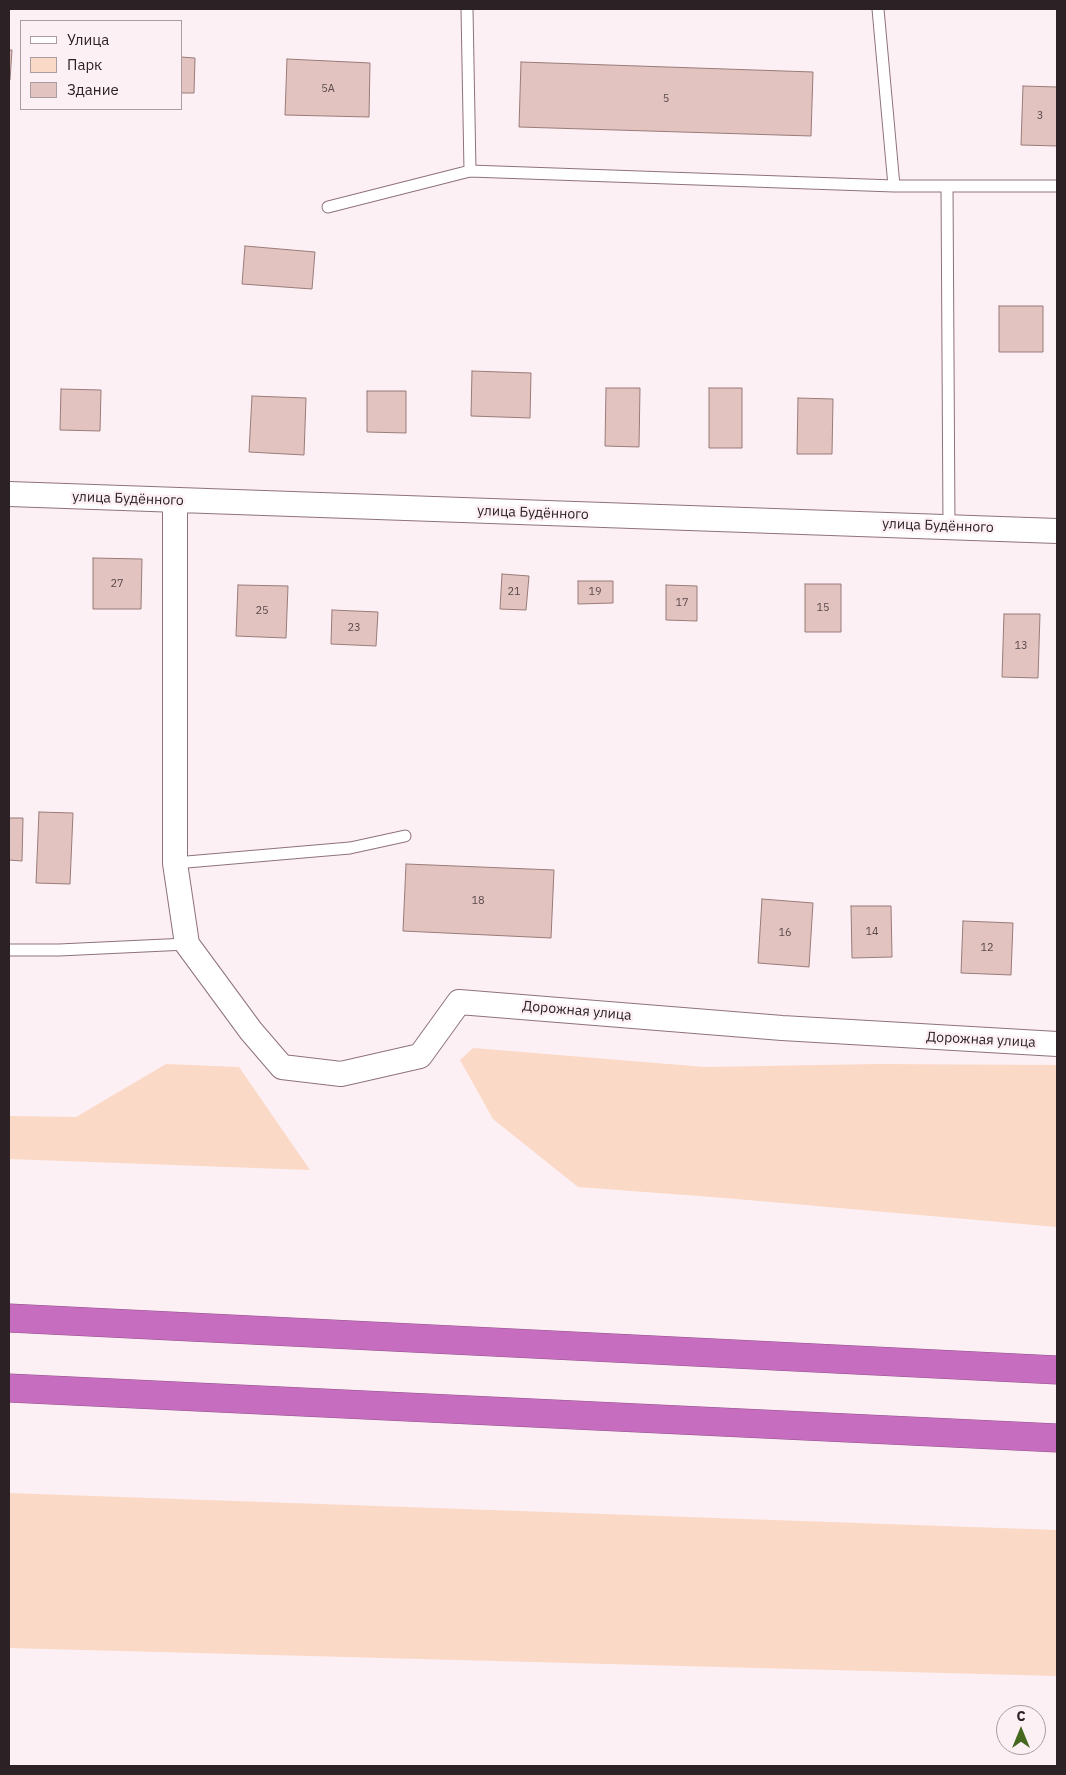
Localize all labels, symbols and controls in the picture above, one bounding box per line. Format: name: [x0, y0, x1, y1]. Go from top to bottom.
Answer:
legend: [20, 20, 182, 110]
text: Улица: [67, 30, 109, 49]
text: Парк: [67, 55, 102, 74]
text: Здание: [67, 80, 119, 99]
house number: 5А: [321, 82, 335, 96]
house number: 5: [663, 92, 669, 106]
house number: 3: [1037, 109, 1043, 123]
street label: улица Будённого: [72, 489, 184, 509]
street label: улица Будённого: [477, 503, 589, 523]
street label: улица Будённого: [882, 516, 994, 536]
house number: 27: [110, 577, 124, 591]
house number: 21: [507, 585, 521, 599]
house number: 19: [588, 585, 602, 599]
house number: 17: [675, 596, 689, 610]
house number: 15: [816, 601, 830, 615]
house number: 25: [255, 604, 269, 618]
house number: 23: [347, 621, 361, 635]
house number: 13: [1014, 639, 1028, 653]
house number: 18: [471, 894, 485, 908]
house number: 14: [865, 925, 879, 939]
house number: 16: [778, 926, 792, 940]
house number: 12: [980, 941, 994, 955]
street label: Дорожная улица: [522, 998, 632, 1024]
street label: Дорожная улица: [926, 1029, 1036, 1051]
north arrow: [996, 1705, 1046, 1755]
text: С: [1016, 1707, 1026, 1725]

